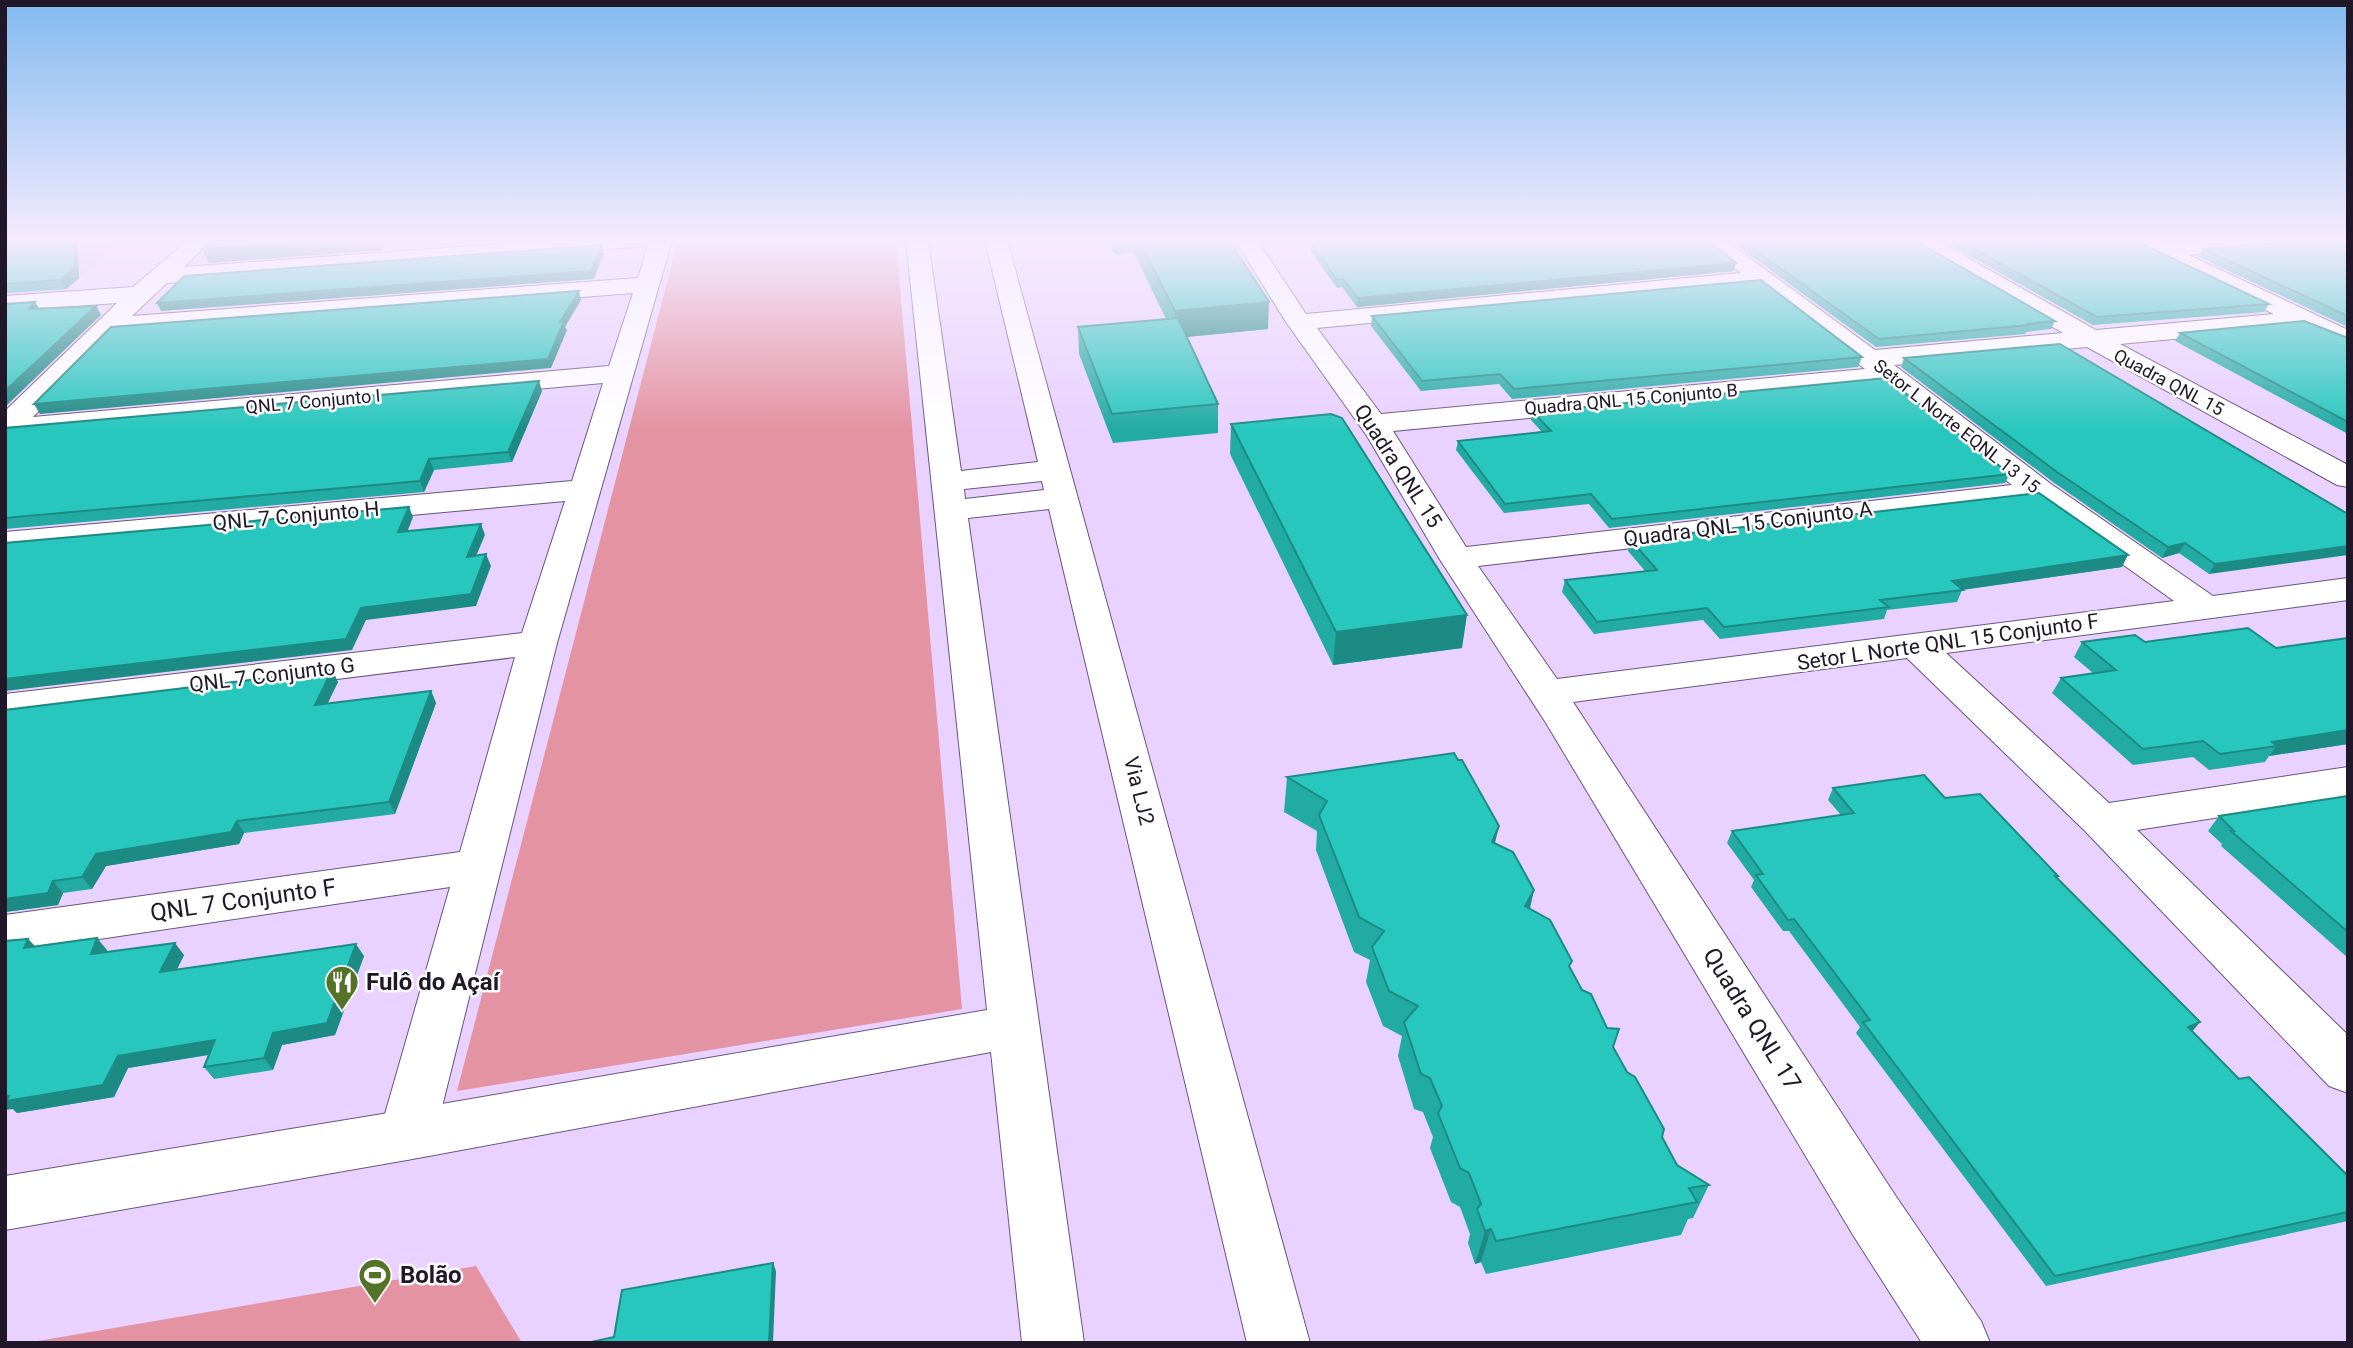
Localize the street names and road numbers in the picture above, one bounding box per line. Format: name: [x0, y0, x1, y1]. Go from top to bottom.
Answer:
street label: Quadra QNL 15: [2110, 344, 2228, 420]
street label: Setor L Norte EQNL 13 15: [1870, 355, 2044, 497]
street label: Quadra QNL 15 Conjunto B: [1523, 379, 1739, 419]
street label: QNL 7 Conjunto I: [245, 385, 381, 417]
street label: Quadra QNL 15: [1349, 400, 1447, 532]
street label: QNL 7 Conjunto H: [212, 497, 380, 535]
street label: Quadra QNL 15 Conjunto A: [1622, 497, 1874, 551]
street label: Setor L Norte QNL 15 Conjunto F: [1796, 609, 2100, 675]
street label: QNL 7 Conjunto G: [188, 653, 356, 697]
street label: Via LJ2: [1119, 754, 1159, 828]
street label: QNL 7 Conjunto F: [148, 873, 338, 927]
street label: Quadra QNL 17: [1697, 943, 1807, 1095]

